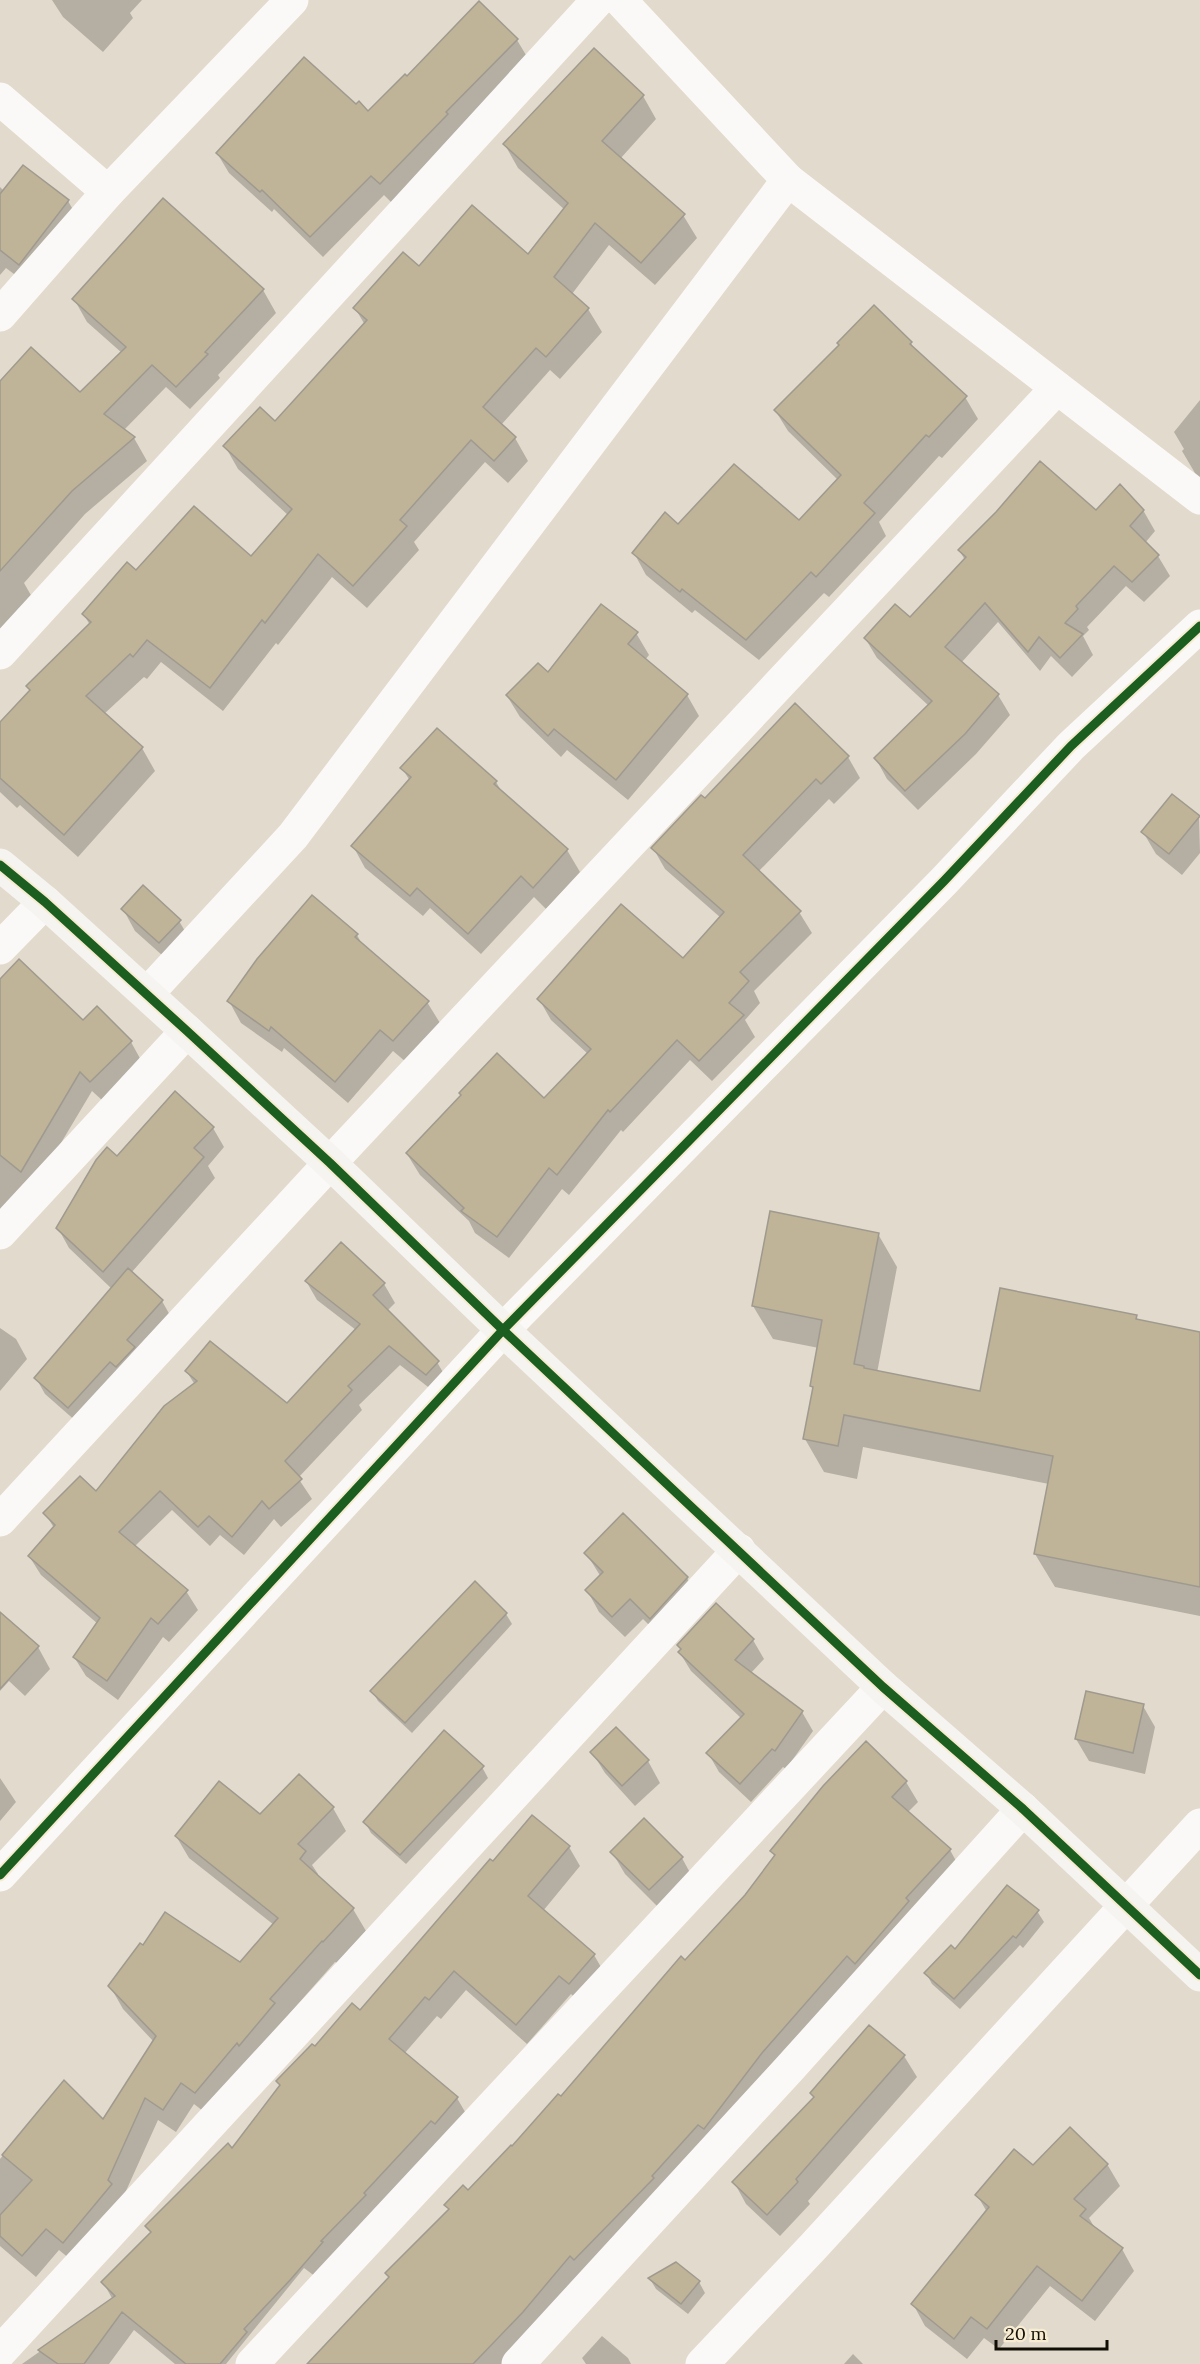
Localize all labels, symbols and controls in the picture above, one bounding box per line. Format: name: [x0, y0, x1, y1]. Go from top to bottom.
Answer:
scale bar: [996, 2313, 1107, 2351]
text: 20 m: [1005, 2322, 1047, 2345]

